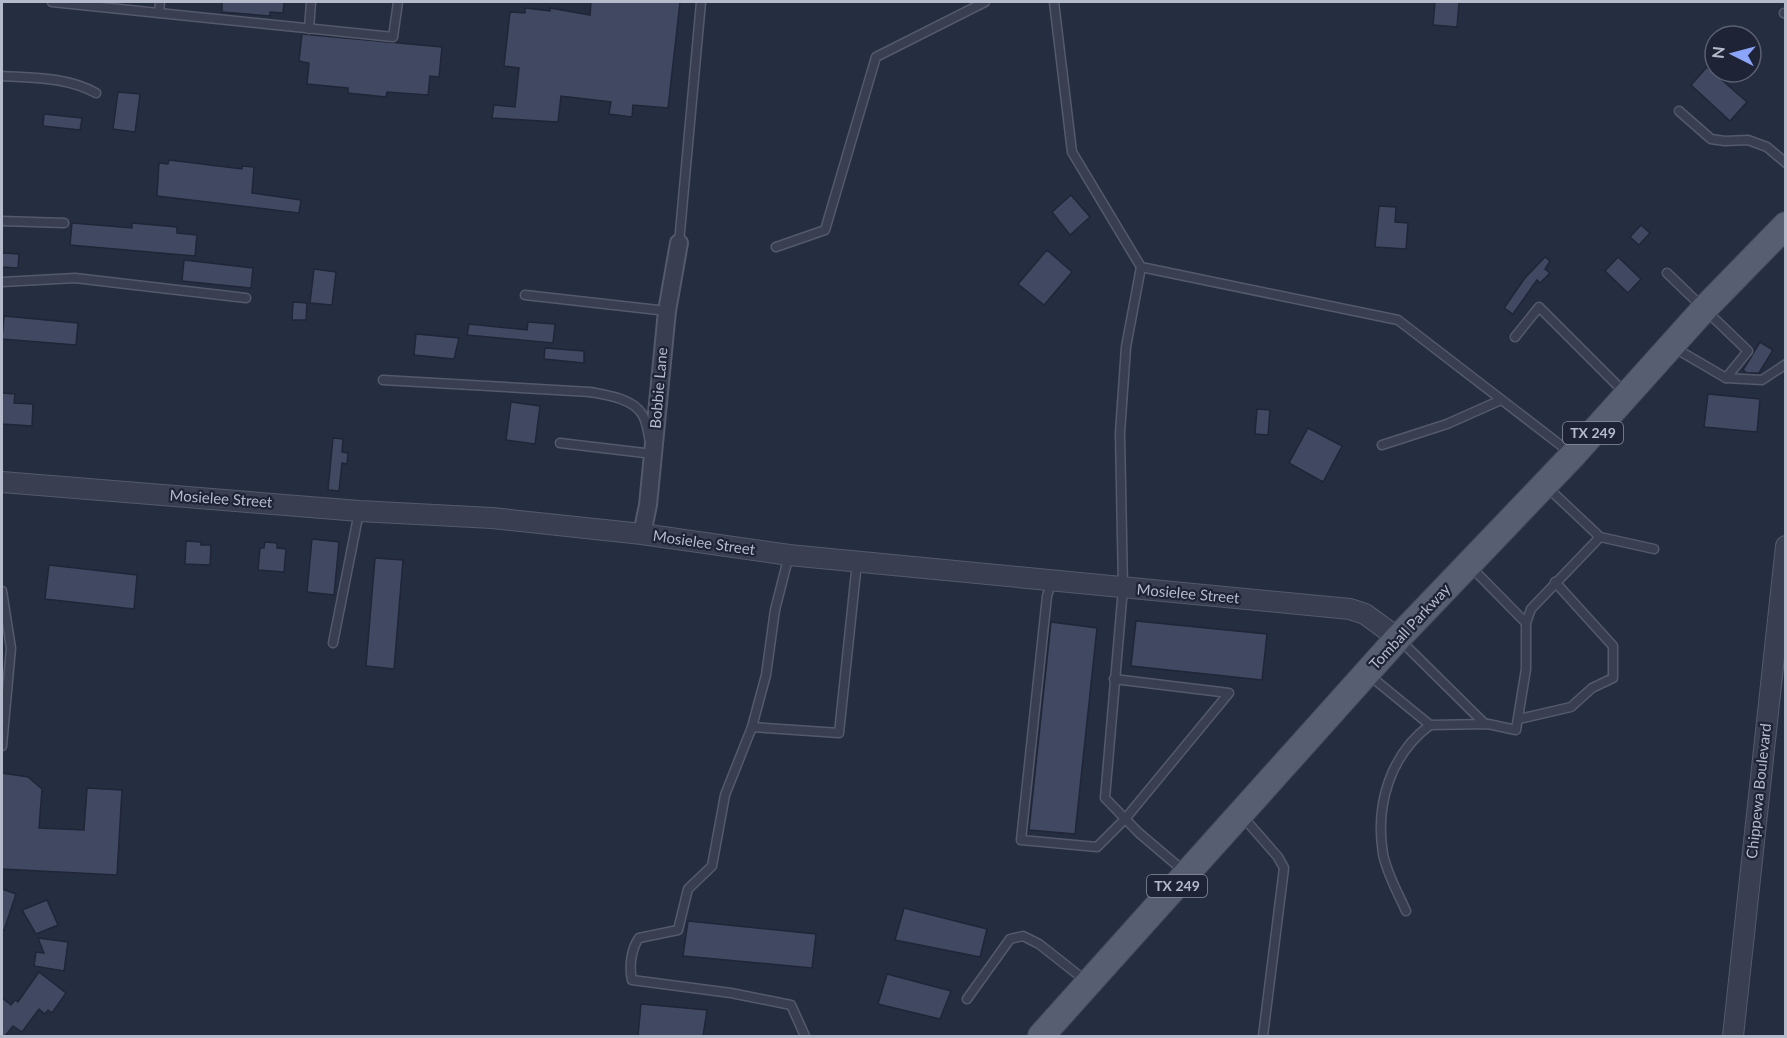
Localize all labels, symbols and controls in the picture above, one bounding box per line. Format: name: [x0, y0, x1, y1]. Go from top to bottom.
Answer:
north arrow: [1703, 24, 1763, 84]
text: N: [1707, 45, 1728, 60]
street label: Bobbie Lane: [645, 346, 671, 429]
road number: TX 249: [1563, 422, 1623, 444]
street label: Mosielee Street: [169, 485, 274, 511]
street label: Mosielee Street: [652, 526, 757, 558]
street label: Mosielee Street: [1136, 580, 1241, 607]
street label: Tomball Parkway: [1365, 580, 1454, 673]
street label: Chippewa Boulevard: [1742, 722, 1774, 859]
road number: TX 249: [1147, 875, 1207, 897]

